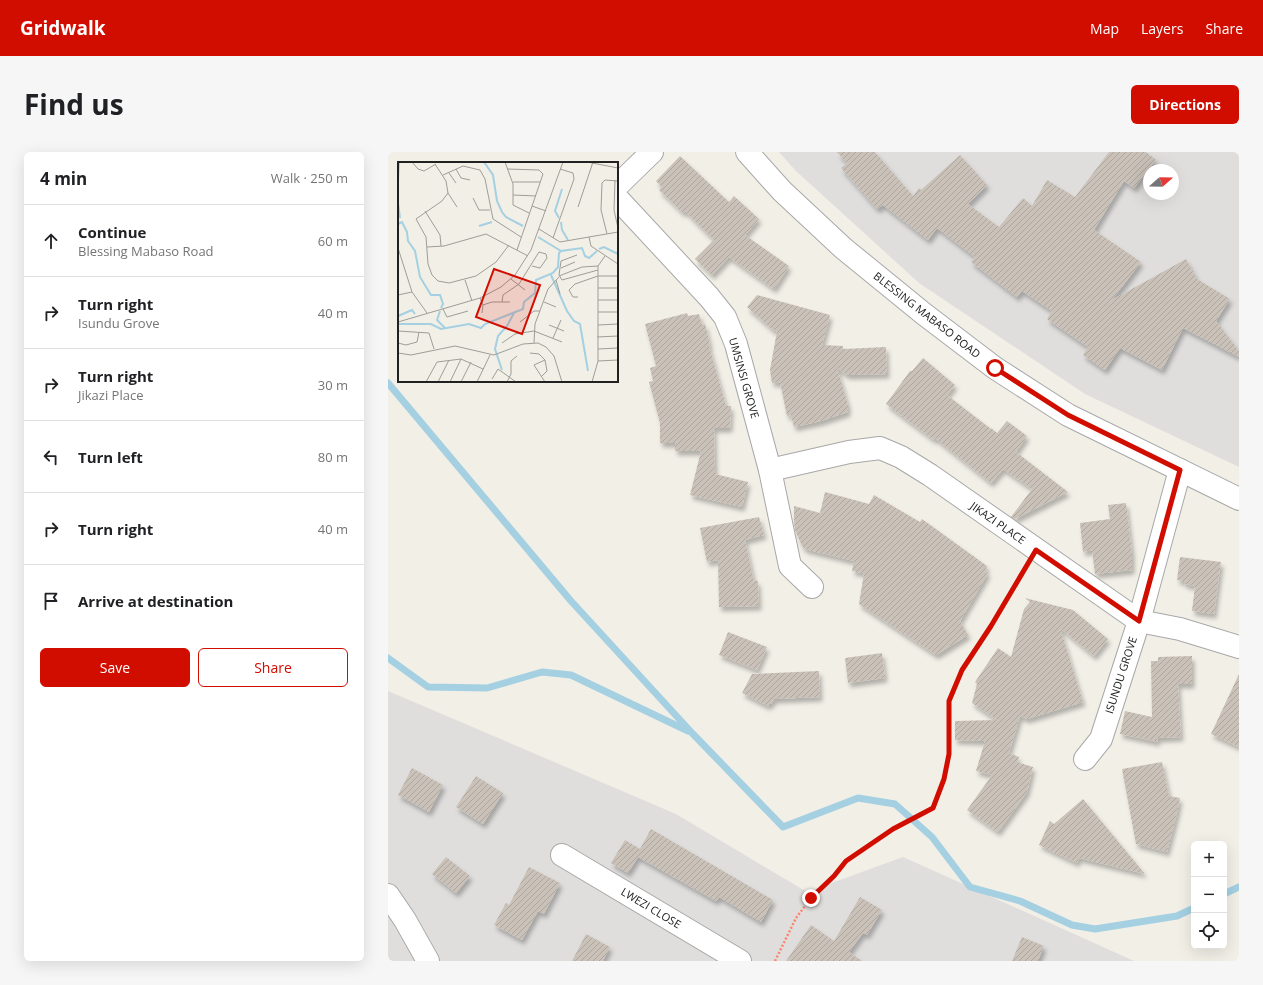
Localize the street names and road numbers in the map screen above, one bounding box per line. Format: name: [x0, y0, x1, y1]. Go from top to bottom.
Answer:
street label: BLESSING MABASO ROAD: [871, 268, 984, 361]
street label: UMSINSI GROVE: [726, 336, 763, 420]
street label: JIKAZI PLACE: [967, 497, 1029, 547]
street label: ISUNDU GROVE: [1101, 634, 1140, 715]
street label: LWEZI CLOSE: [618, 884, 684, 931]

